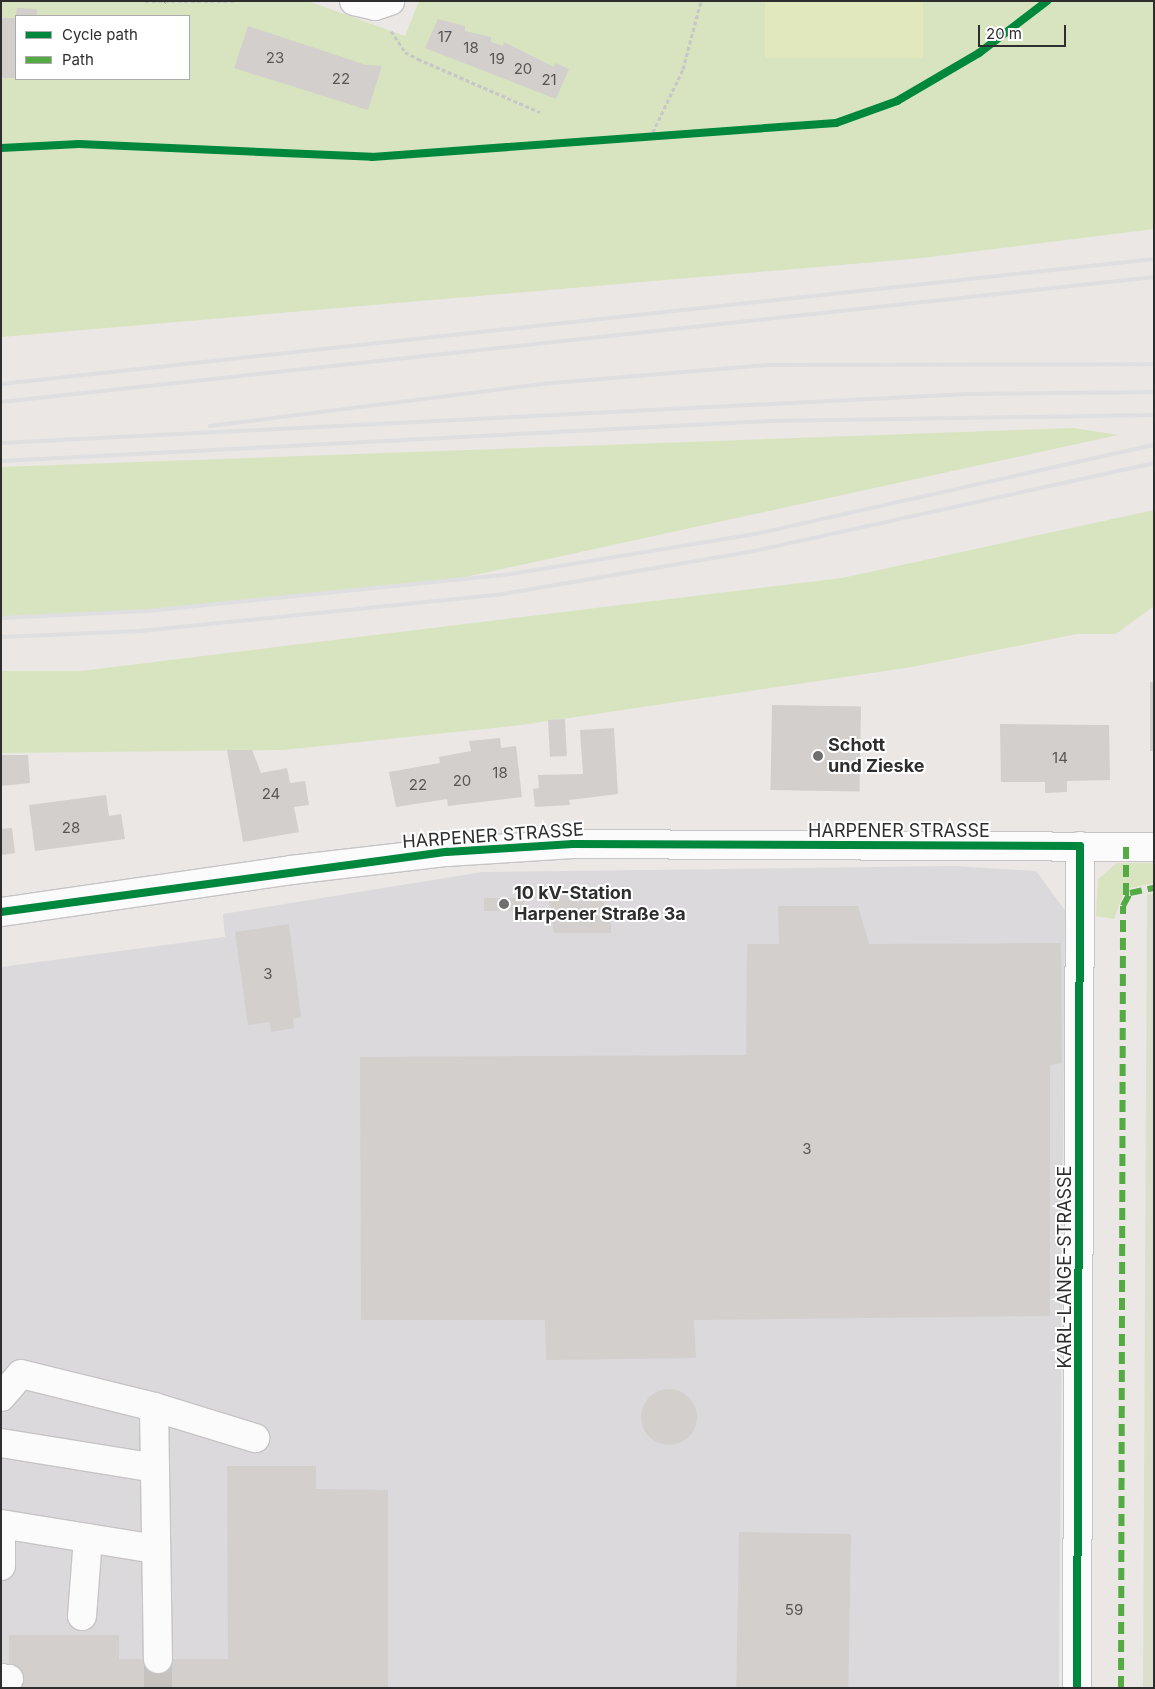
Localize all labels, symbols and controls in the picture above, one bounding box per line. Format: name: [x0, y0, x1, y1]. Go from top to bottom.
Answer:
legend: [15, 15, 190, 80]
scale bar: [980, 15, 1068, 47]
text: 20 m: [986, 24, 1022, 43]
text: Cycle path: [62, 25, 138, 44]
house number: 17: [438, 28, 452, 46]
house number: 18: [463, 39, 479, 57]
house number: 23: [266, 49, 284, 67]
text: Path: [62, 50, 94, 69]
house number: 19: [489, 50, 505, 68]
house number: 20: [514, 60, 532, 78]
house number: 22: [332, 70, 350, 88]
house number: 21: [541, 71, 557, 89]
place label: Schott und Zieske: [828, 735, 924, 778]
house number: 14: [1052, 749, 1068, 767]
marker: Schott und Zieske: [812, 750, 824, 762]
house number: 18: [492, 764, 508, 782]
house number: 20: [453, 772, 471, 790]
house number: 22: [409, 776, 427, 794]
house number: 24: [262, 785, 280, 803]
house number: 28: [62, 819, 80, 837]
street label: HARPENER STRASSE: [402, 819, 584, 853]
street label: HARPENER STRASSE: [808, 820, 990, 842]
place label: 10 kV-Station Harpener Straße 3a: [514, 883, 686, 926]
marker: 10 kV-Station Harpener Straße 3a: [498, 898, 510, 910]
house number: 3: [263, 965, 273, 983]
house number: 3: [802, 1140, 812, 1158]
street label: KARL-LANGE-STRASSE: [1054, 1166, 1076, 1368]
house number: 59: [785, 1601, 803, 1619]

